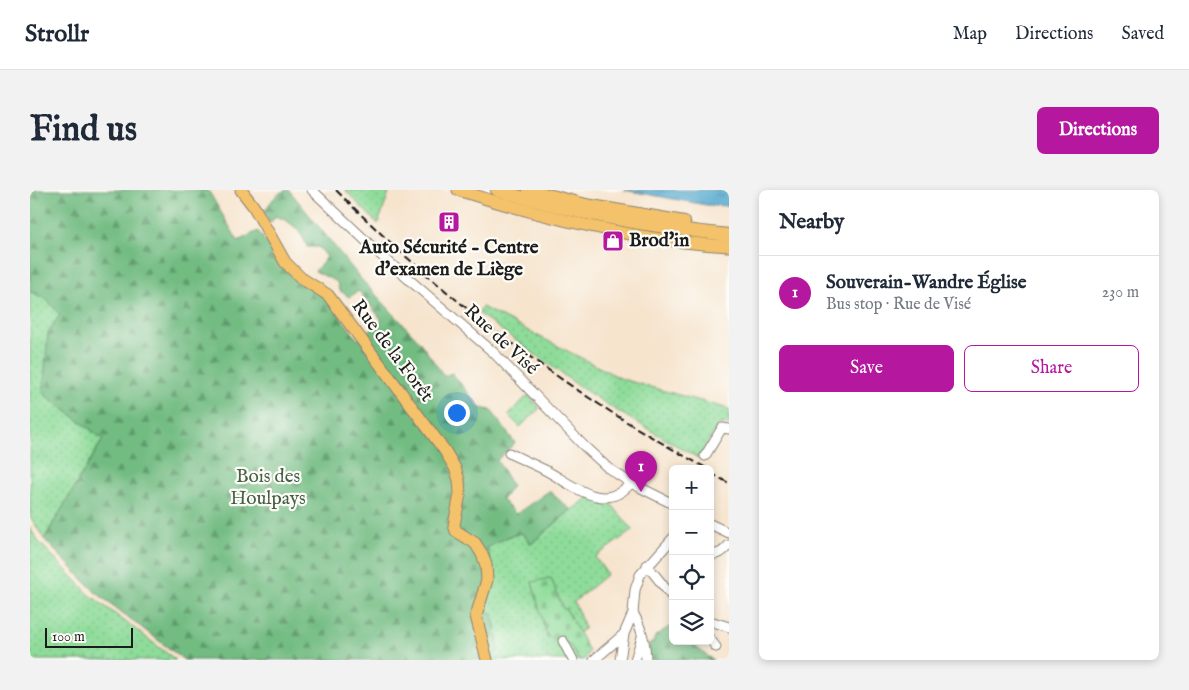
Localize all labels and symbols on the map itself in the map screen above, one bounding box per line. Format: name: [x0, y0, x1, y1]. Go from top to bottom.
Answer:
building icon: Auto Sécurité - Centre d'examen de Liège: [437, 210, 461, 234]
shop icon: Brod'in: [601, 229, 625, 253]
place label: Brod'in: [629, 229, 689, 253]
place label: Auto Sécurité - Centre d'examen de Liège: [359, 236, 539, 282]
street label: Rue de la Forêt: [346, 295, 439, 407]
street label: Rue de Visé: [459, 300, 543, 381]
your location: [444, 400, 470, 426]
pin: 1: [625, 451, 657, 492]
park label: Bois des Houlpays: [230, 465, 306, 511]
scale bar: [45, 625, 132, 648]

